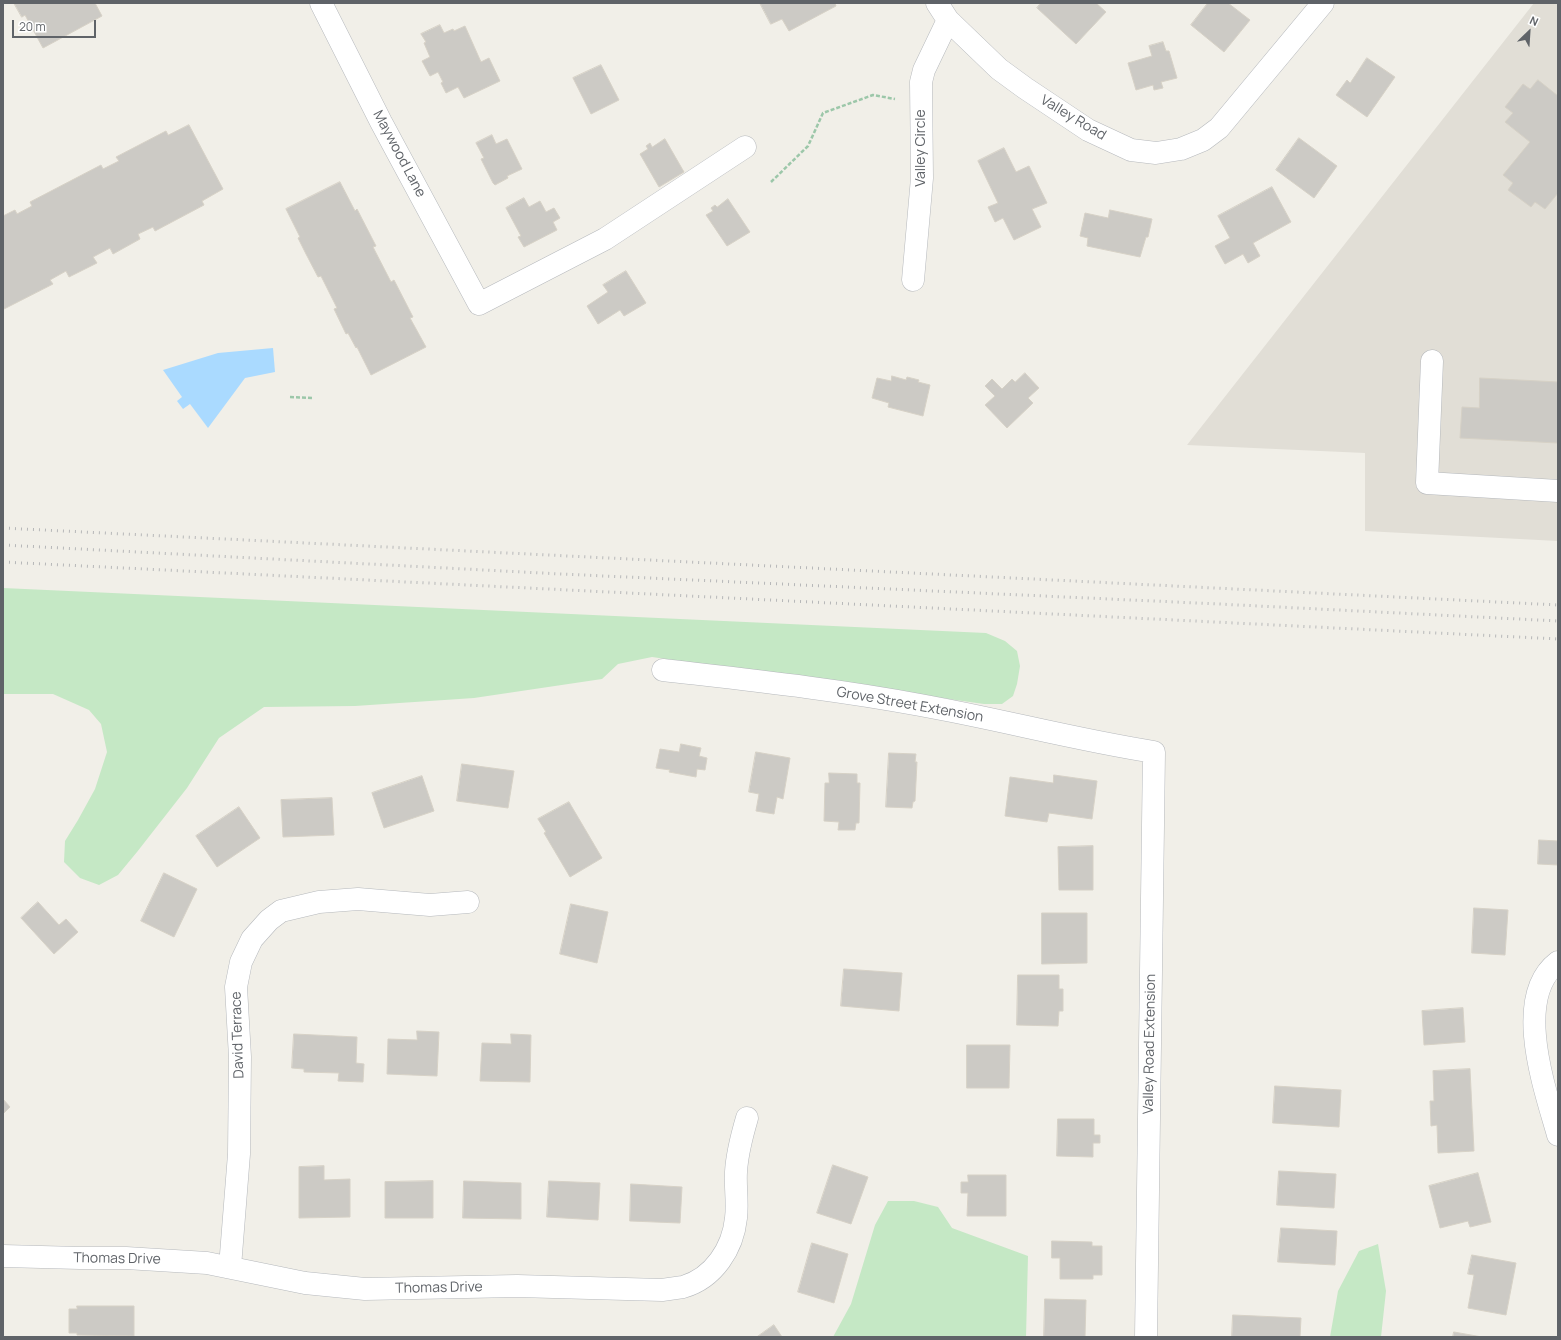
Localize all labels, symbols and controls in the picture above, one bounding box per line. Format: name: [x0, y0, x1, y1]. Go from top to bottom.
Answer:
scale bar: [14, 12, 98, 38]
north arrow: [1509, 12, 1549, 52]
text: N: [1528, 12, 1541, 29]
text: 20 m: [19, 18, 46, 35]
street label: Valley Road: [1037, 92, 1109, 144]
street label: Maywood Lane: [369, 108, 429, 200]
street label: Valley Circle: [913, 109, 929, 187]
street label: Grove Street Extension: [835, 684, 985, 726]
street label: Valley Road Extension: [1140, 974, 1160, 1114]
street label: David Terrace: [228, 991, 248, 1079]
street label: Thomas Drive: [73, 1250, 161, 1268]
street label: Thomas Drive: [395, 1279, 483, 1297]

